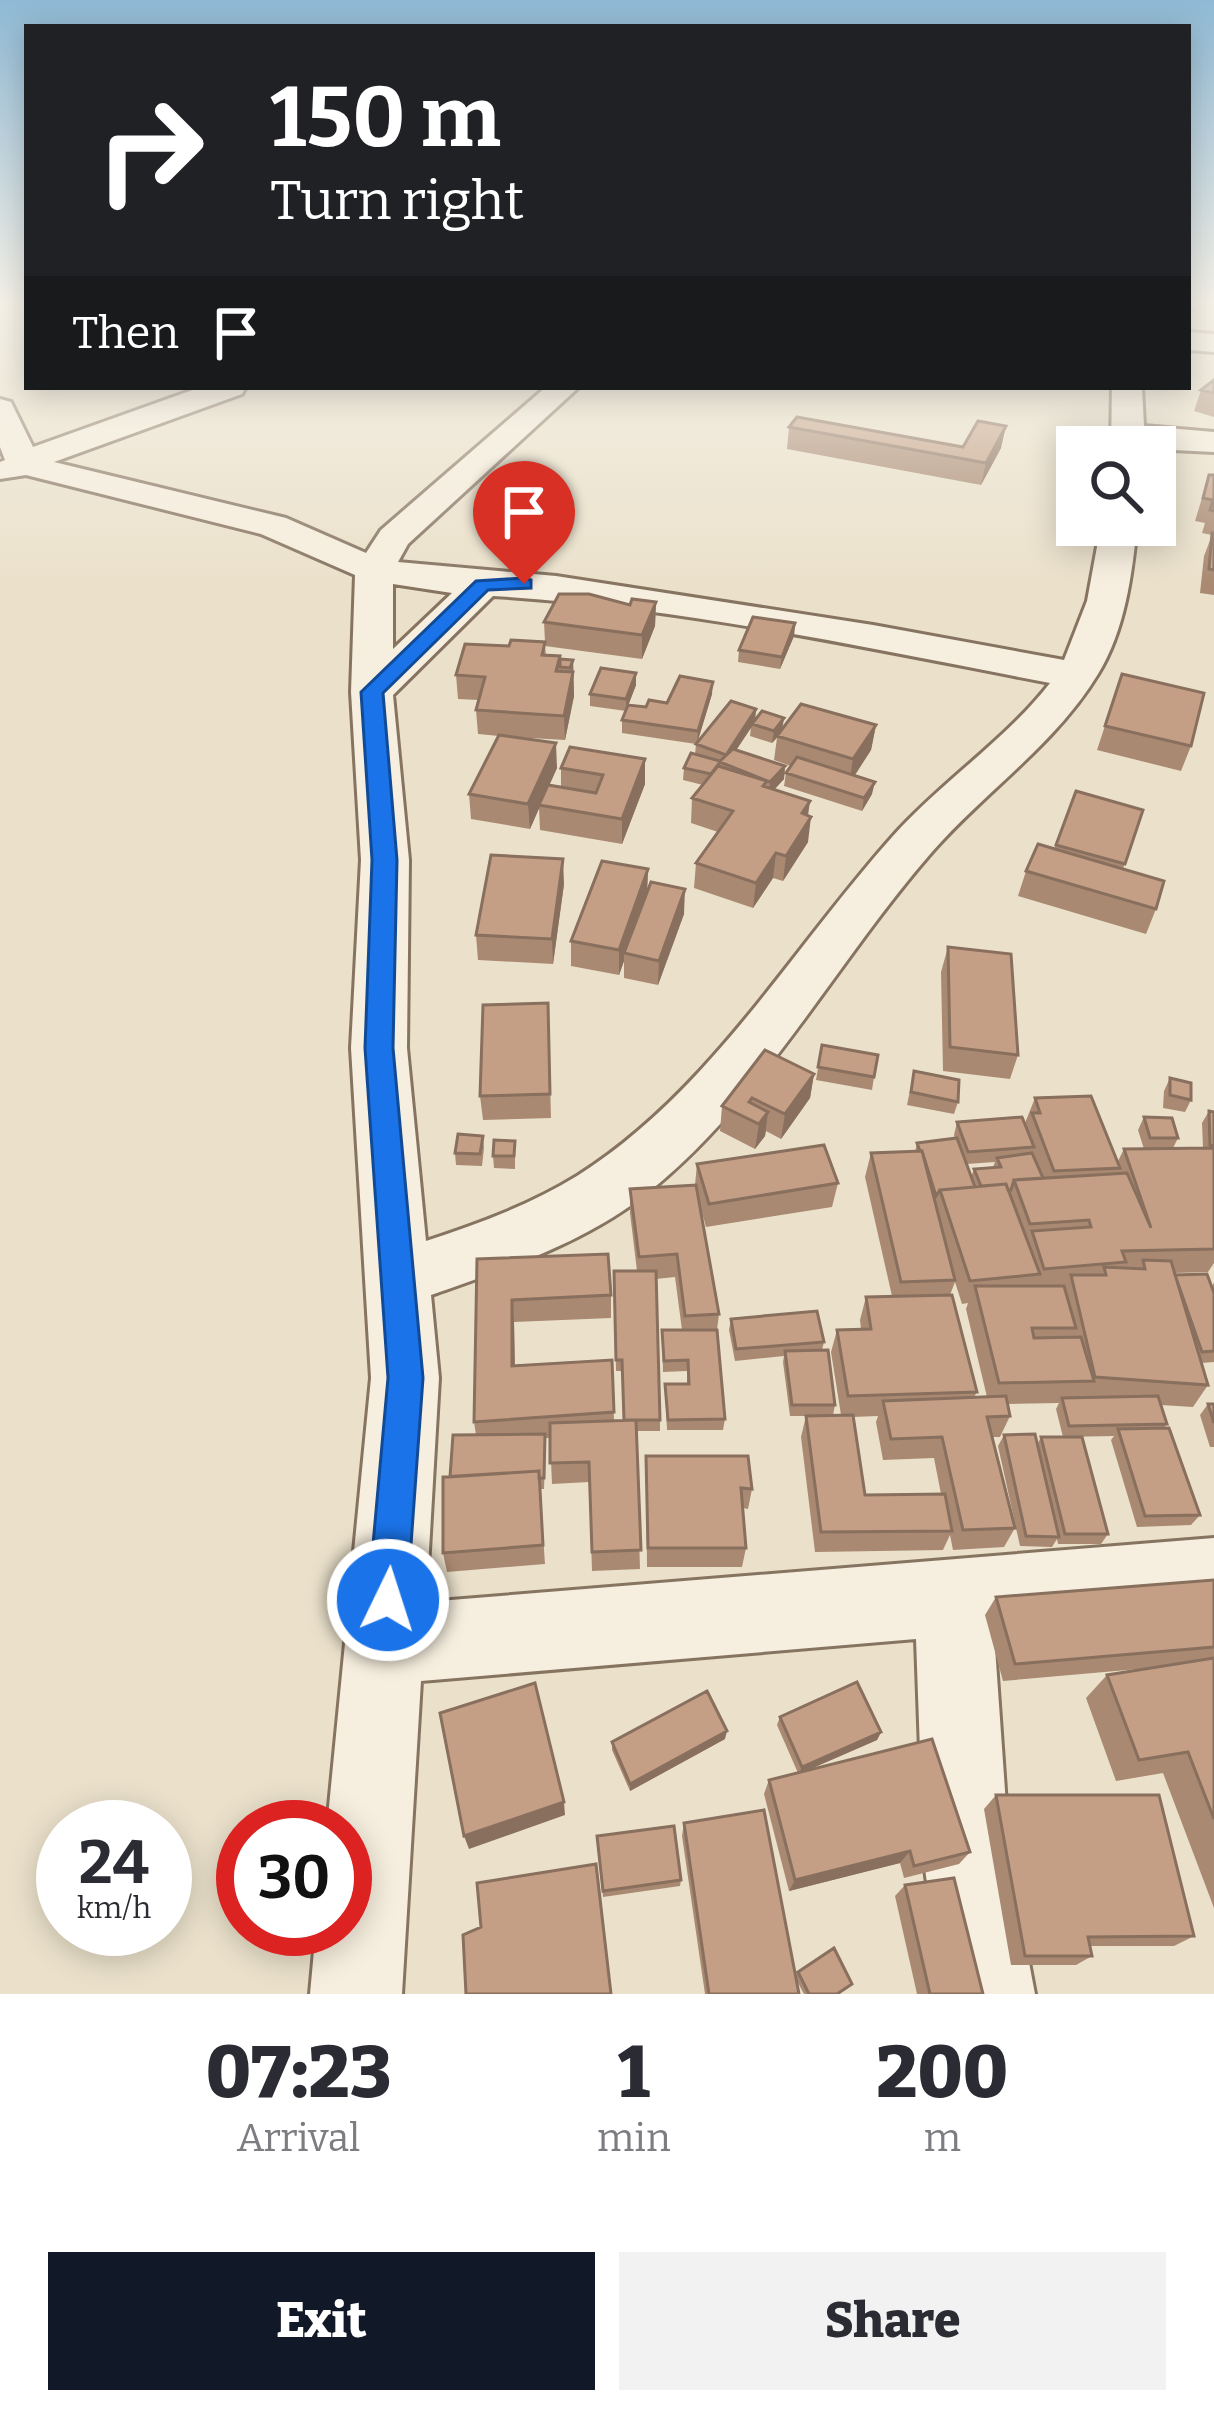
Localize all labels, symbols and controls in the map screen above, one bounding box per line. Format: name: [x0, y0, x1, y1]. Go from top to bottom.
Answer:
text: 150 m: [270, 67, 501, 168]
icon: right: [72, 72, 228, 228]
text: Turn right: [270, 169, 524, 233]
icon: arrive: [203, 300, 269, 366]
text: Then: [72, 306, 179, 360]
map controls: [1056, 426, 1176, 546]
button: search: [1056, 426, 1176, 546]
pin: [473, 461, 575, 584]
icon: arrive: [491, 479, 557, 545]
position arrow: [325, 1537, 451, 1663]
speed limit sign: 30: [216, 1800, 372, 1956]
text: 24: [79, 1827, 149, 1899]
text: km/h: [77, 1890, 151, 1926]
text: 07:23: [206, 2030, 391, 2116]
text: 1: [618, 2030, 650, 2116]
text: 200: [876, 2030, 1008, 2116]
text: Arrival: [237, 2115, 360, 2161]
text: min: [597, 2115, 671, 2161]
text: m: [924, 2115, 961, 2161]
button: Exit: [48, 2252, 595, 2390]
button: Share: [619, 2252, 1166, 2390]

